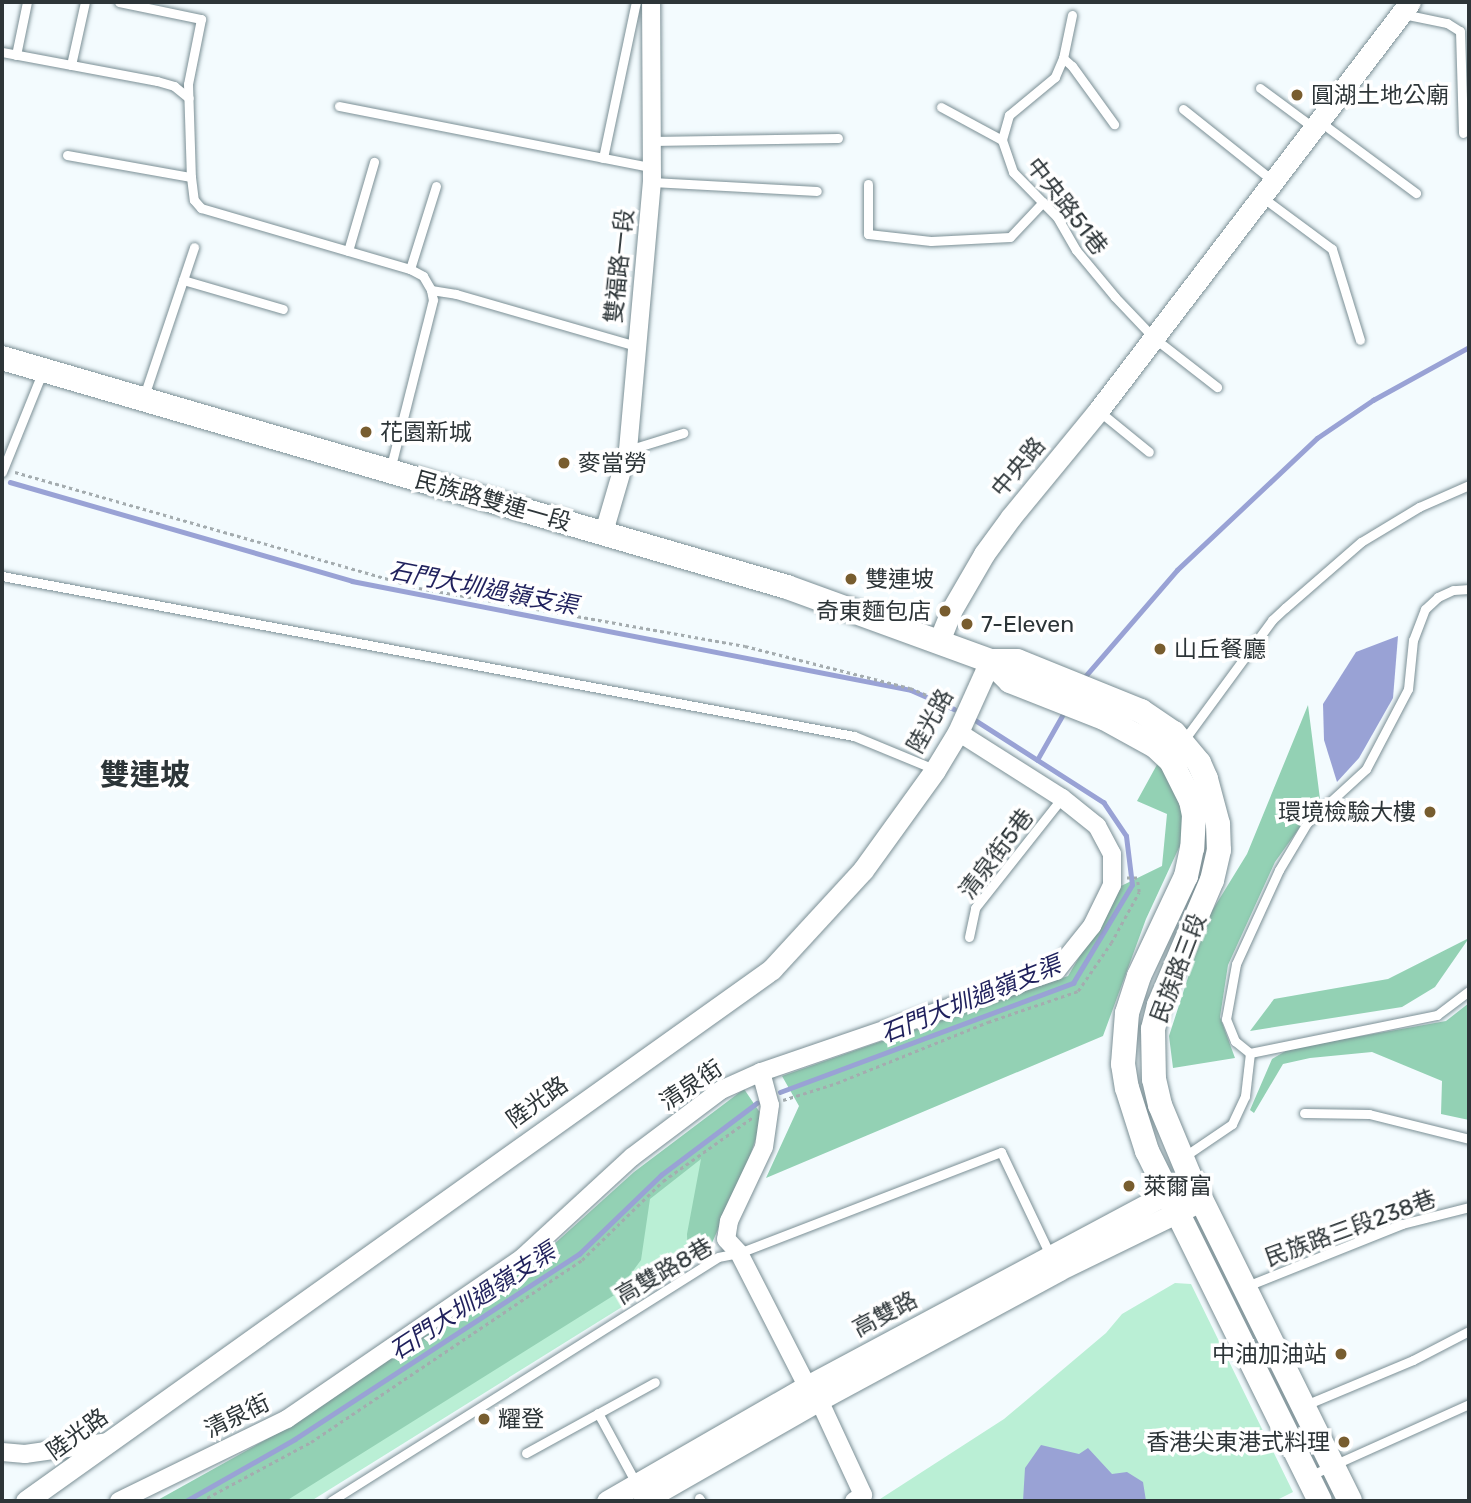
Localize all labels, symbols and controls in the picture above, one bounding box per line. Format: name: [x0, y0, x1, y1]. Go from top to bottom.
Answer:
place label: 圓湖土地公廟: [1311, 81, 1449, 109]
marker: 圓湖土地公廟: [1289, 87, 1305, 103]
street label: 中央路51巷: [1021, 152, 1113, 260]
street label: 雙福路一段: [599, 207, 639, 325]
place label: 花園新城: [380, 418, 472, 446]
marker: 花園新城: [358, 424, 374, 440]
street label: 中央路: [985, 432, 1051, 502]
place label: 麥當勞: [578, 449, 647, 477]
marker: 麥當勞: [556, 455, 572, 471]
street label: 民族路雙連一段: [412, 466, 574, 536]
water label: 石門大圳過嶺支渠: [386, 557, 580, 621]
place label: 雙連坡: [865, 565, 934, 593]
marker: 雙連坡: [843, 571, 859, 587]
place label: 奇東麵包店: [816, 597, 931, 625]
marker: 奇東麵包店: [937, 603, 953, 619]
place label: 7-Eleven: [981, 610, 1074, 638]
marker: 7-Eleven: [959, 616, 975, 632]
place label: 山丘餐廳: [1174, 635, 1266, 663]
marker: 山丘餐廳: [1152, 641, 1168, 657]
street label: 陸光路: [901, 684, 959, 758]
district label: 雙連坡: [100, 757, 190, 793]
place label: 環境檢驗大樓: [1278, 798, 1416, 826]
street label: 清泉街5巷: [953, 804, 1039, 904]
marker: 環境檢驗大樓: [1422, 804, 1438, 820]
street label: 民族路三段: [1145, 909, 1211, 1027]
water label: 石門大圳過嶺支渠: [877, 951, 1065, 1049]
street label: 清泉街: [655, 1054, 727, 1116]
street label: 陸光路: [501, 1071, 573, 1133]
place label: 萊爾富: [1143, 1172, 1212, 1200]
marker: 萊爾富: [1121, 1178, 1137, 1194]
street label: 民族路三段238巷: [1261, 1184, 1439, 1272]
street label: 高雙路8巷: [611, 1232, 717, 1310]
water label: 石門大圳過嶺支渠: [385, 1238, 561, 1366]
street label: 高雙路: [848, 1286, 922, 1342]
place label: 中油加油站: [1212, 1340, 1327, 1368]
marker: 中油加油站: [1333, 1346, 1349, 1362]
street label: 清泉街: [200, 1388, 274, 1444]
street label: 陸光路: [41, 1403, 113, 1465]
place label: 耀登: [498, 1405, 544, 1433]
marker: 耀登: [476, 1411, 492, 1427]
place label: 香港尖東港式料理: [1146, 1428, 1330, 1456]
marker: 香港尖東港式料理: [1336, 1434, 1352, 1450]

